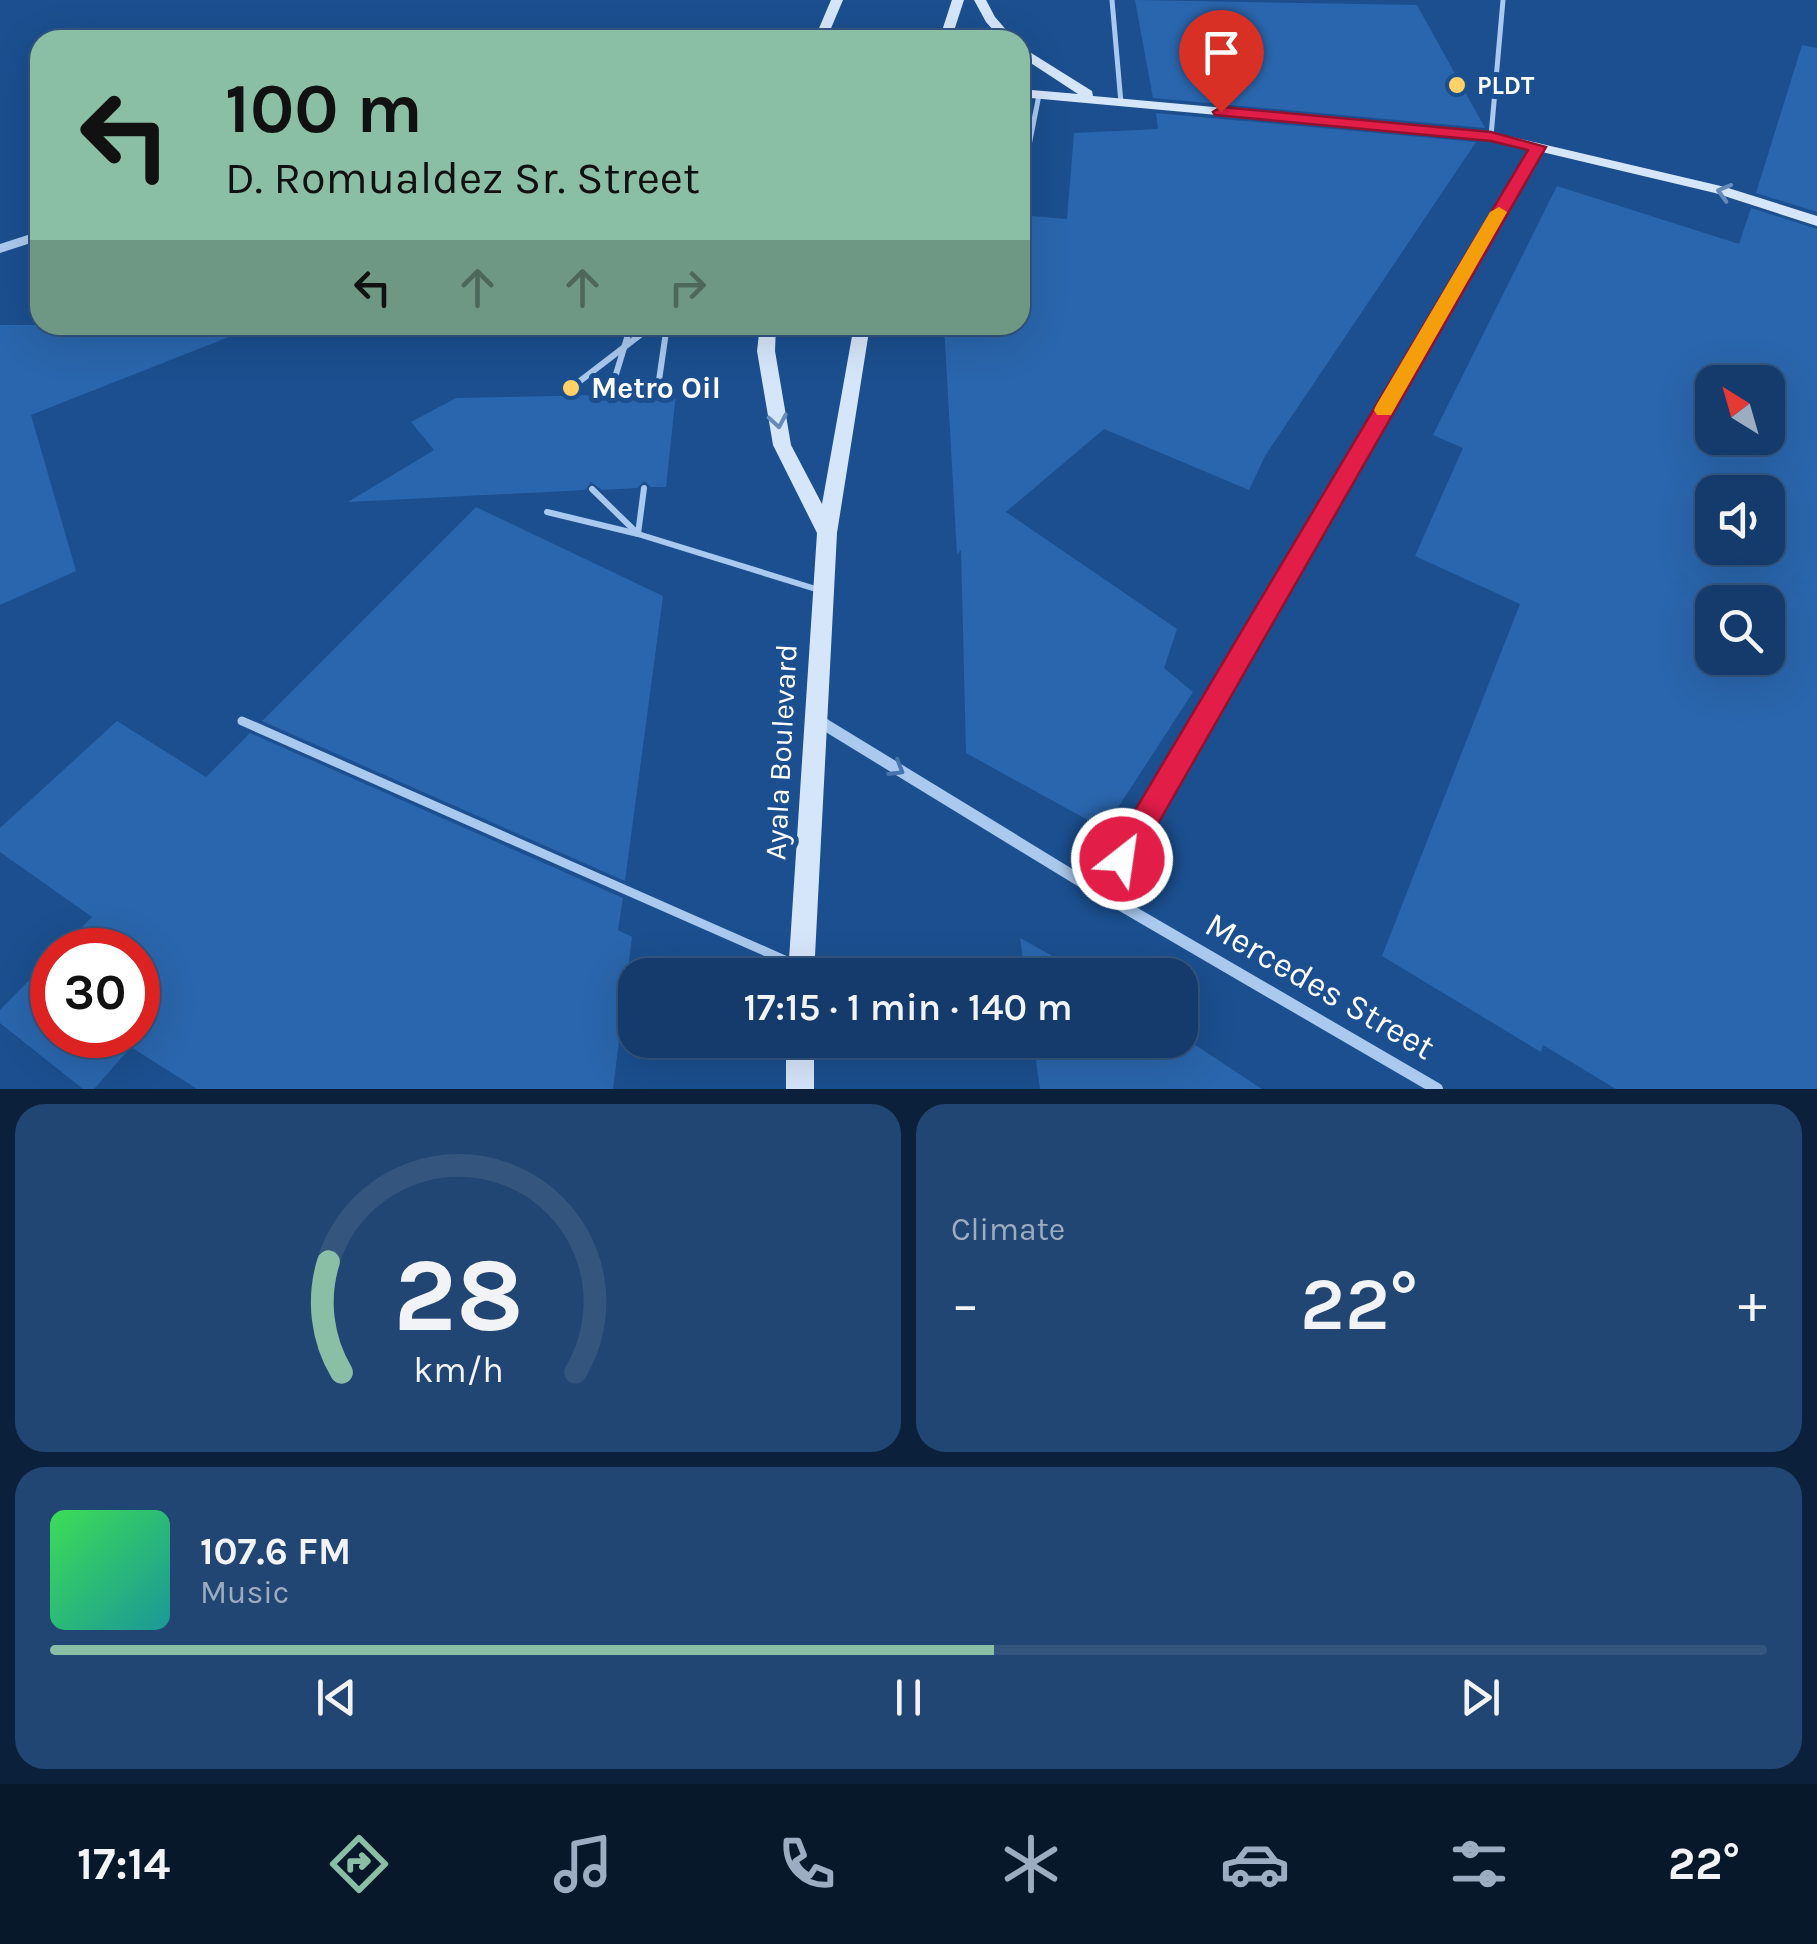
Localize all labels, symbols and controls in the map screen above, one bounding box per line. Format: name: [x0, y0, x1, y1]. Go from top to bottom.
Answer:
pin: [1179, 10, 1264, 113]
icon: arrive: [1194, 25, 1249, 80]
text: 100 m: [225, 68, 423, 150]
icon: left: [60, 70, 190, 200]
place label: PLDT: [1477, 71, 1535, 100]
marker: PLDT: [1446, 74, 1468, 96]
text: D. Romualdez Sr. Street: [225, 152, 700, 204]
one-way arrow: [1716, 183, 1733, 204]
icon: left: [345, 260, 400, 315]
icon: ahead: [450, 260, 505, 315]
icon: ahead: [555, 260, 610, 315]
icon: right: [660, 260, 715, 315]
north arrow: [1695, 365, 1785, 455]
map controls: [1695, 365, 1785, 675]
place label: Metro Oil: [591, 370, 721, 406]
marker: Metro Oil: [560, 377, 582, 399]
one-way arrow: [767, 413, 788, 430]
button: sound: [1695, 475, 1785, 565]
button: search: [1695, 585, 1785, 675]
street label: Ayala Boulevard: [757, 643, 805, 861]
one-way arrow: [886, 757, 904, 776]
position arrow: [1070, 807, 1174, 911]
street label: Mercedes Street: [1198, 904, 1442, 1068]
speed limit sign: 30: [30, 928, 160, 1058]
text: 17:15 · 1 min · 140 m: [743, 985, 1073, 1030]
text: Climate: [951, 1211, 1065, 1248]
text: 28: [393, 1235, 523, 1356]
text: 22°: [1300, 1260, 1418, 1348]
text: −: [951, 1272, 980, 1336]
text: +: [1738, 1272, 1767, 1336]
text: km/h: [413, 1349, 503, 1391]
text: 107.6 FM: [200, 1529, 351, 1574]
text: Music: [200, 1574, 289, 1611]
icon: previous: [309, 1670, 364, 1725]
icon: pause: [881, 1670, 936, 1725]
icon: next: [1453, 1670, 1508, 1725]
icon: directions: [324, 1829, 394, 1899]
icon: music: [548, 1829, 618, 1899]
icon: phone: [772, 1829, 842, 1899]
icon: climate: [996, 1829, 1066, 1899]
icon: car: [1220, 1829, 1290, 1899]
icon: filters: [1444, 1829, 1514, 1899]
text: 17:14: [77, 1838, 170, 1890]
text: 22°: [1668, 1838, 1740, 1890]

